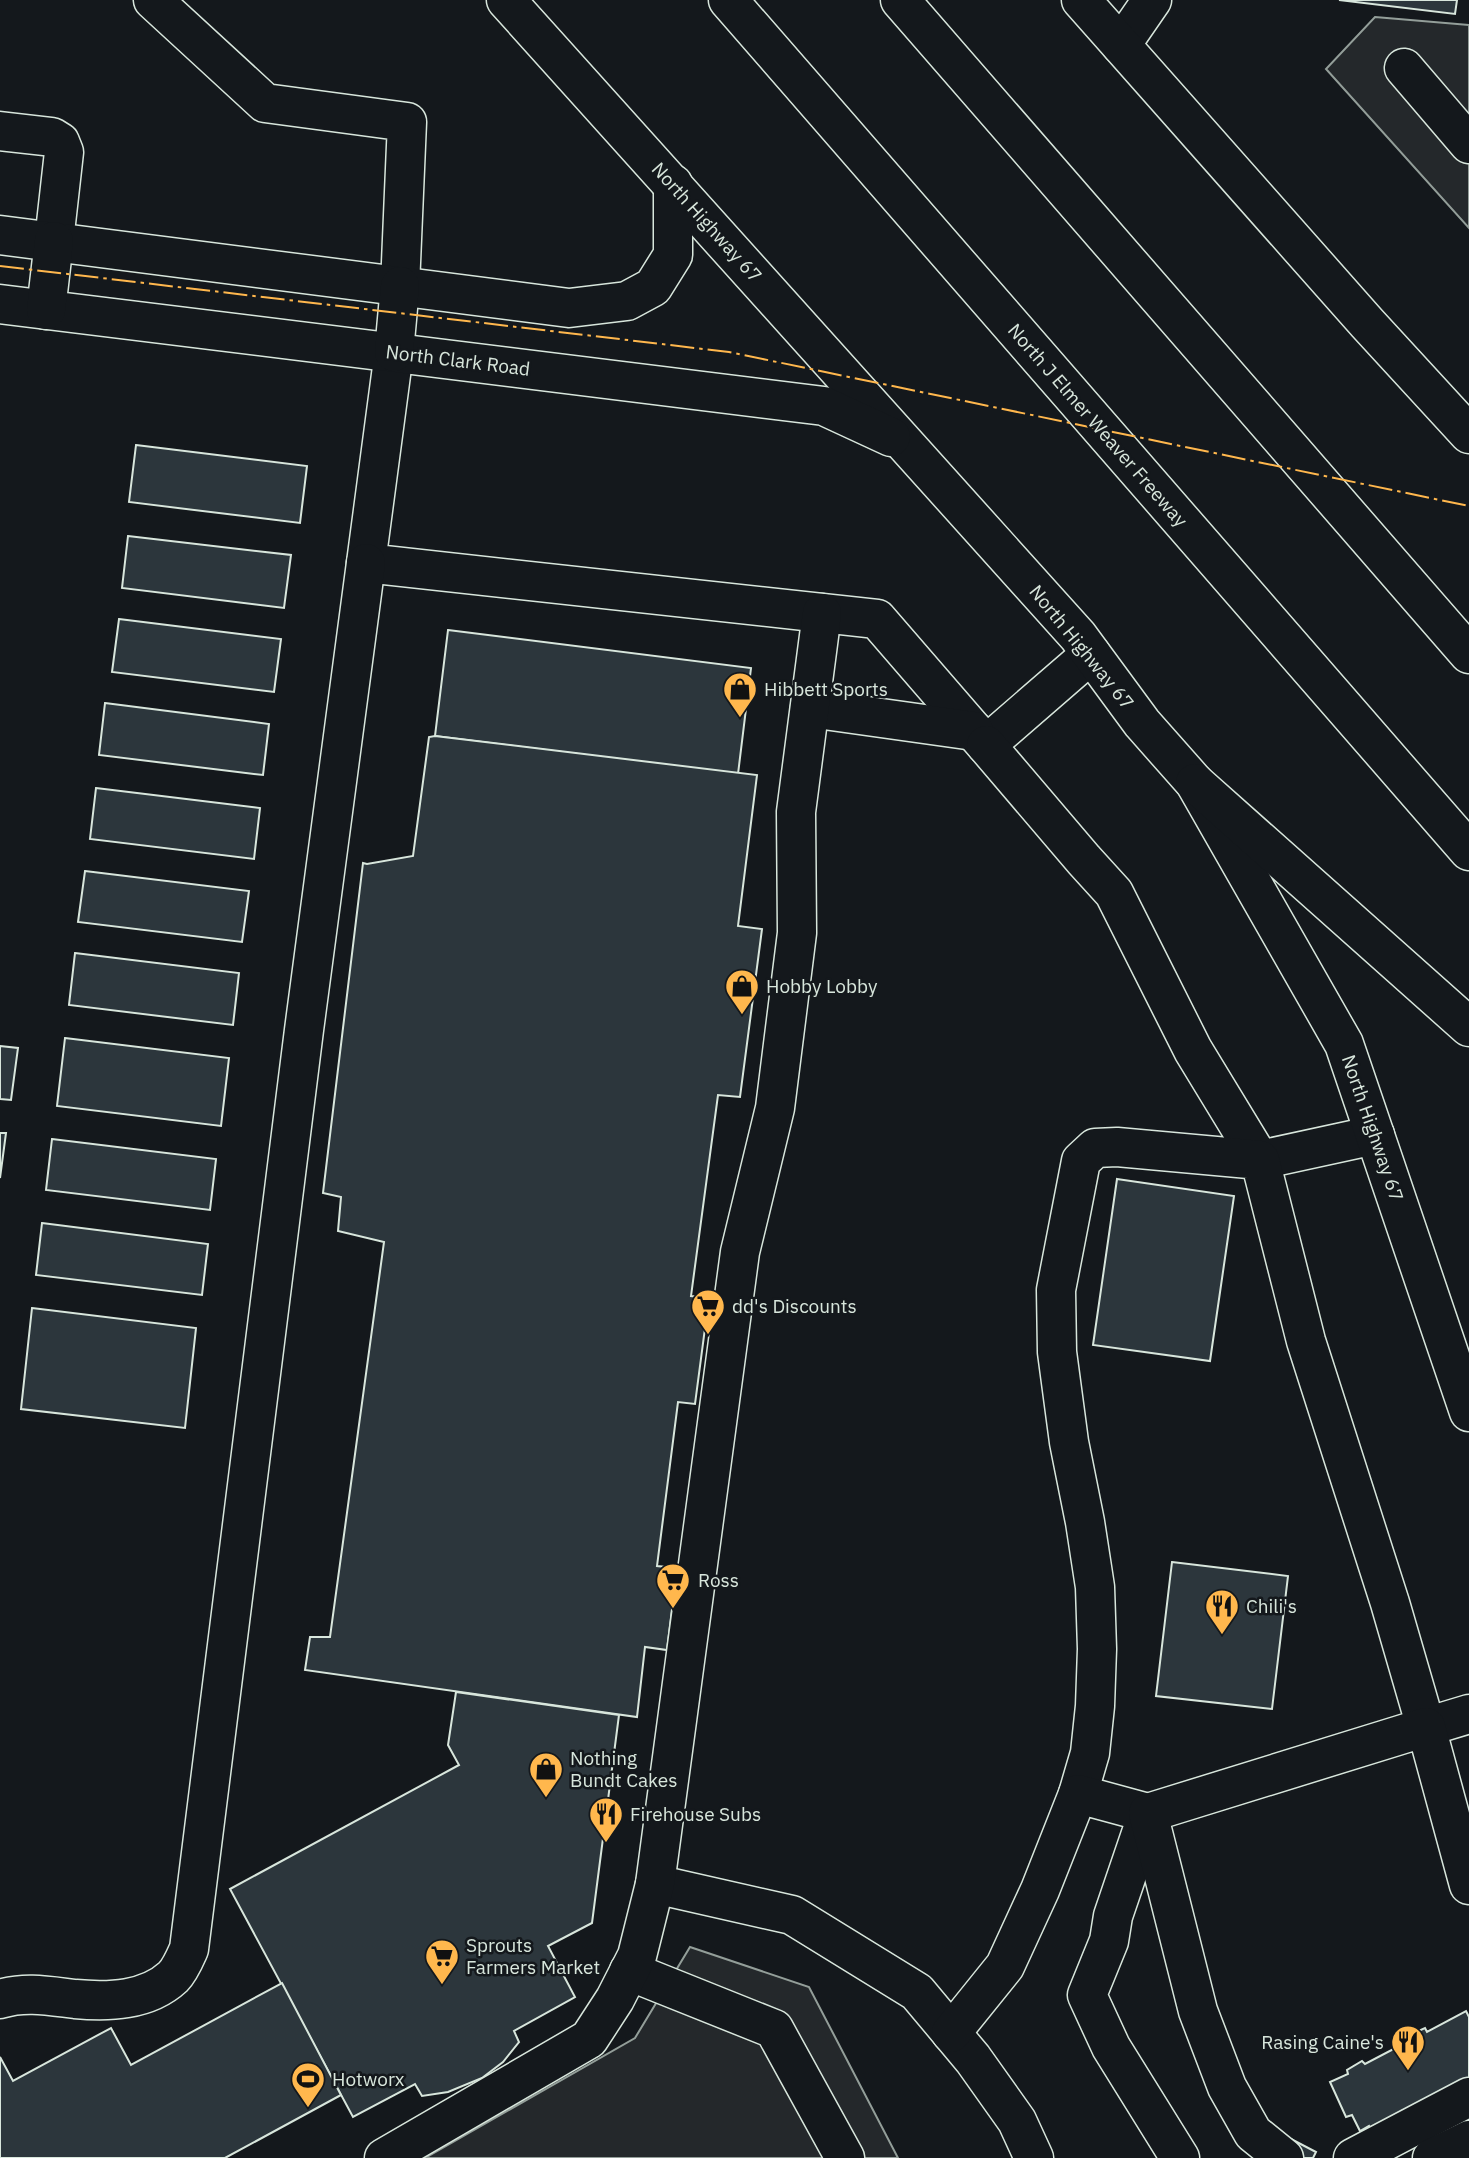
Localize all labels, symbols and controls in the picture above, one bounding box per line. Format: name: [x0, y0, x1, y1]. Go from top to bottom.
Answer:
street label: North Highway 67: [647, 157, 767, 287]
street label: North J Elmer Weaver Freeway: [1003, 318, 1193, 532]
street label: North Clark Road: [384, 339, 532, 381]
street label: North Highway 67: [1024, 580, 1140, 714]
shop icon: Hibbett Sports: [721, 670, 759, 719]
place label: Hibbett Sports: [764, 677, 888, 701]
shop icon: Hobby Lobby: [723, 967, 761, 1016]
place label: Hobby Lobby: [766, 974, 878, 998]
street label: North Highway 67: [1337, 1052, 1409, 1204]
supermarket icon: dd's Discounts: [689, 1287, 727, 1336]
place label: dd's Discounts: [732, 1294, 857, 1318]
supermarket icon: Ross: [654, 1561, 692, 1610]
place label: Ross: [698, 1568, 739, 1592]
restaurant icon: Chili's: [1203, 1587, 1241, 1636]
place label: Chili's: [1246, 1594, 1297, 1618]
place label: Nothing Bundt Cakes: [570, 1746, 677, 1792]
shop icon: Nothing Bundt Cakes: [527, 1750, 565, 1799]
restaurant icon: Firehouse Subs: [587, 1795, 625, 1844]
place label: Firehouse Subs: [630, 1802, 761, 1826]
place label: Sprouts Farmers Market: [466, 1933, 600, 1979]
supermarket icon: Sprouts Farmers Market: [423, 1937, 461, 1986]
restaurant icon: Rasing Caine's: [1389, 2023, 1427, 2072]
place label: Rasing Caine's: [1261, 2030, 1384, 2054]
sports icon: Hotworx: [289, 2060, 327, 2109]
place label: Hotworx: [332, 2067, 405, 2091]

